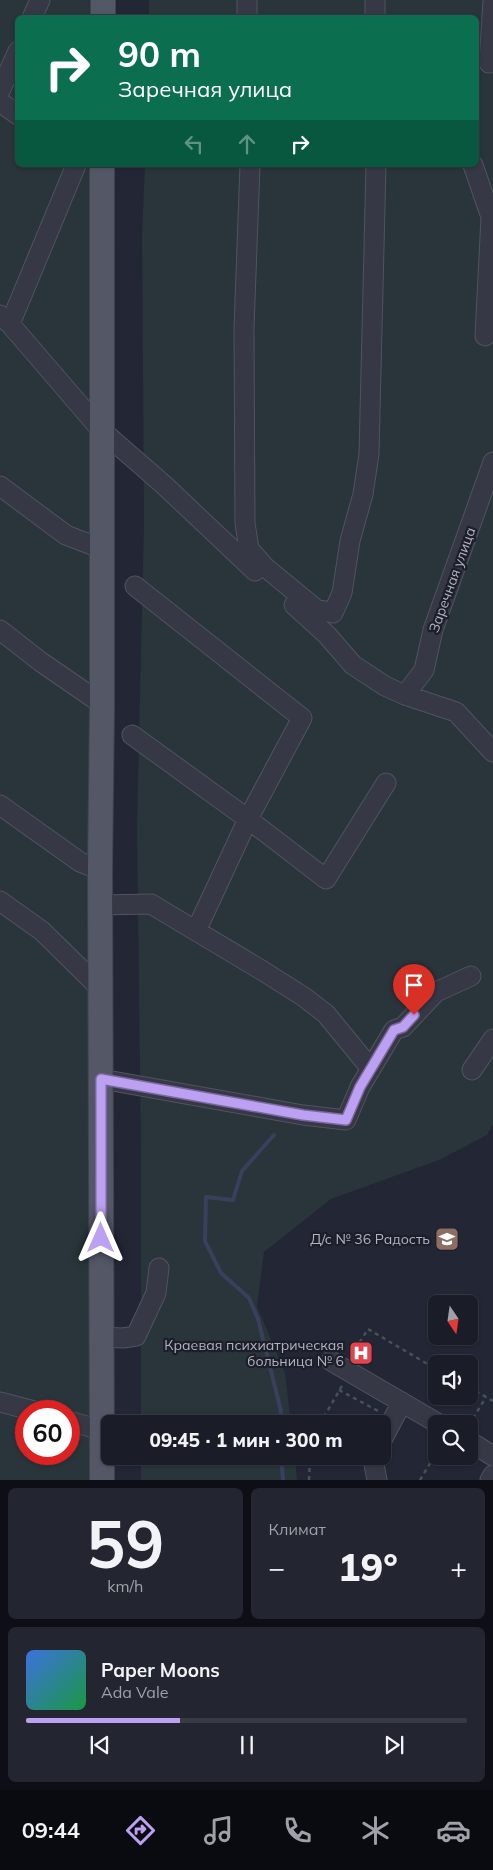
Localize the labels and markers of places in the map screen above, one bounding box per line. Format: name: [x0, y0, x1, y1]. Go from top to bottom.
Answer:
pin: [393, 964, 435, 1015]
school or university icon: Д/с № 36 Радость: [434, 1226, 460, 1252]
place label: Д/с № 36 Радость: [310, 1230, 430, 1248]
place label: Краевая психиатрическая больница № 6: [164, 1336, 344, 1370]
hospital icon: Краевая психиатрическая больница № 6: [348, 1340, 374, 1366]

